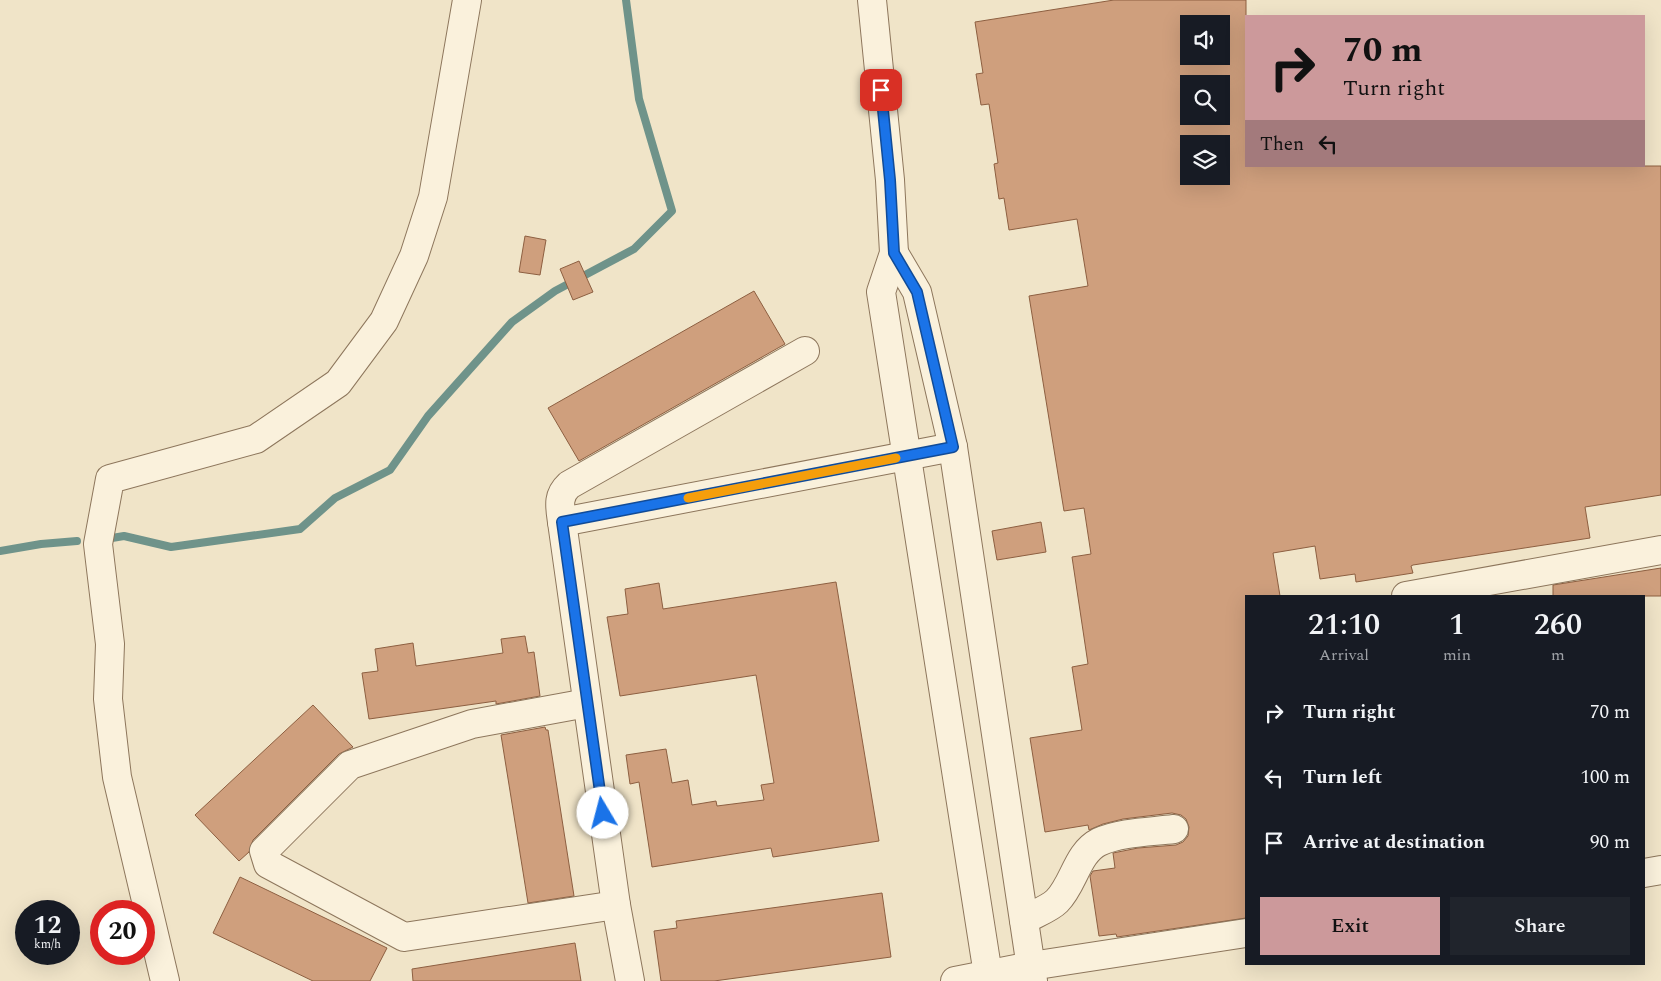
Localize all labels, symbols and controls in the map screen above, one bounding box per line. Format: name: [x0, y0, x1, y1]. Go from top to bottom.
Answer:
map controls: [1180, 15, 1230, 185]
button: sound: [1180, 15, 1230, 65]
text: 70 m: [1343, 24, 1423, 77]
icon: right: [1260, 35, 1325, 100]
pin: [860, 69, 902, 111]
text: Turn right: [1343, 72, 1445, 105]
button: search: [1180, 75, 1230, 125]
icon: arrive: [867, 76, 895, 104]
text: Then: [1260, 130, 1304, 159]
icon: left: [1314, 130, 1342, 158]
button: layers: [1180, 135, 1230, 185]
text: 21:10: [1308, 602, 1380, 648]
text: 1: [1449, 602, 1465, 648]
text: 260: [1534, 602, 1582, 648]
text: Arrival: [1319, 643, 1369, 667]
text: min: [1443, 643, 1471, 667]
text: m: [1551, 643, 1565, 667]
text: Turn right: [1303, 698, 1396, 727]
text: 70 m: [1590, 698, 1630, 727]
icon: right: [1260, 699, 1288, 727]
text: Turn left: [1303, 763, 1382, 792]
text: 100 m: [1580, 763, 1630, 792]
icon: left: [1260, 764, 1288, 792]
position arrow: [576, 786, 628, 838]
text: Arrive at destination: [1303, 828, 1485, 857]
text: 90 m: [1590, 828, 1630, 857]
icon: arrive: [1260, 829, 1288, 857]
button: Exit: [1260, 897, 1440, 955]
button: Share: [1450, 897, 1630, 955]
speed limit sign: 20: [90, 900, 155, 965]
text: 12: [33, 907, 62, 945]
text: km/h: [34, 935, 61, 954]

